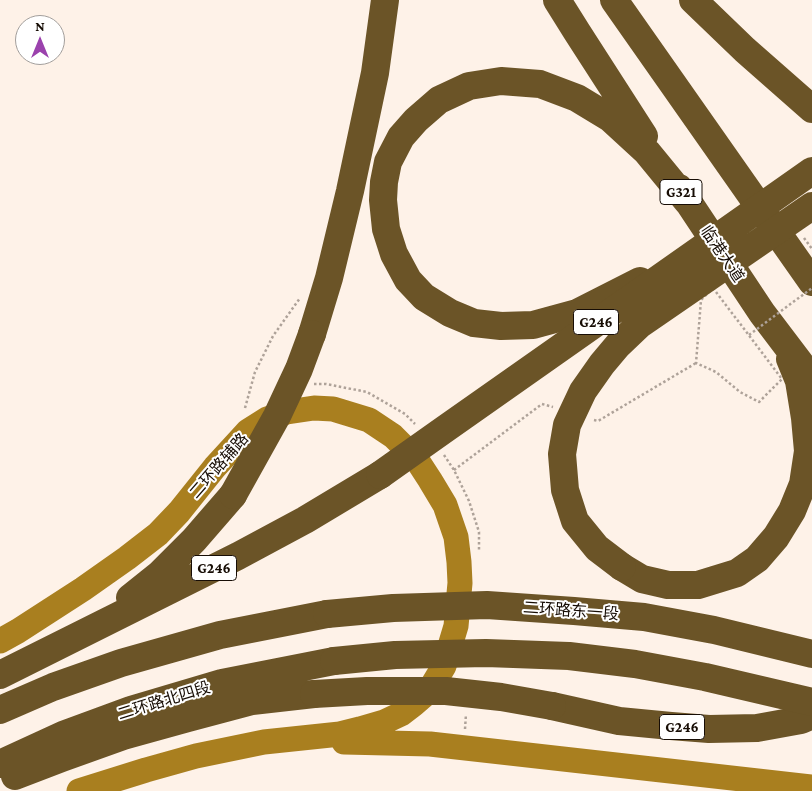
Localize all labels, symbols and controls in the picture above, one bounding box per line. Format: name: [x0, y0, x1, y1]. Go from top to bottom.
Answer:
north arrow: [15, 15, 65, 65]
text: N: [35, 18, 45, 34]
road number: G321: [660, 180, 702, 204]
street label: 临港大道: [696, 222, 748, 286]
road number: G246: [574, 310, 618, 334]
street label: 二环路辅路: [186, 430, 252, 502]
road number: G246: [192, 556, 236, 580]
street label: 二环路东一段: [522, 598, 620, 624]
street label: 二环路北四段: [115, 678, 213, 724]
road number: G246: [660, 714, 704, 740]

